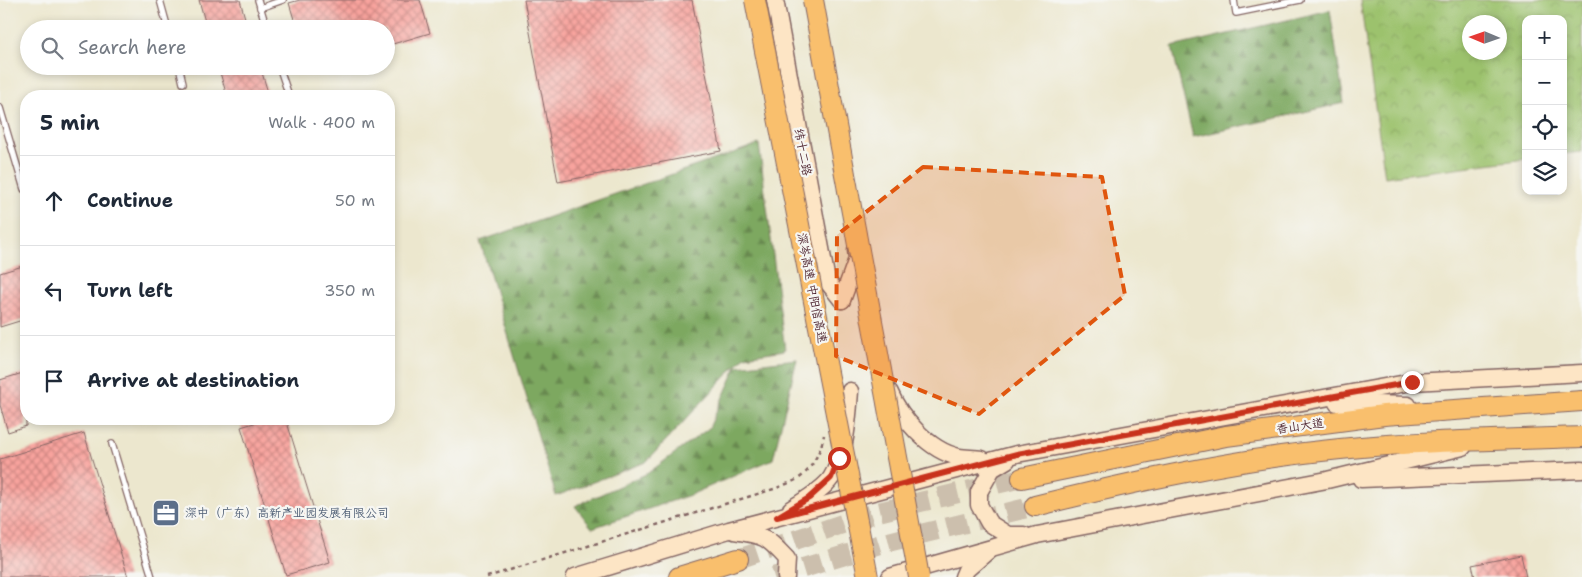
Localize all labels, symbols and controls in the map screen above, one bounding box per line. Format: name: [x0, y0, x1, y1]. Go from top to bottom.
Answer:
north arrow: [1462, 15, 1507, 60]
map controls: [1522, 15, 1567, 195]
button: +: [1522, 15, 1567, 60]
search box: [20, 20, 395, 75]
icon: search: [38, 34, 66, 62]
text: Search here: [78, 35, 187, 60]
button: −: [1522, 60, 1567, 105]
button: locate: [1522, 105, 1567, 150]
text: 5 min: [40, 109, 100, 137]
text: Walk · 400 m: [268, 112, 375, 133]
street label: 纬十二路: [791, 127, 815, 177]
button: layers: [1522, 150, 1567, 195]
icon: ahead: [40, 187, 68, 215]
text: Continue: [87, 188, 173, 213]
text: 50 m: [335, 190, 375, 211]
street label: 深岑高速 中阳信高速: [793, 231, 831, 345]
icon: left: [40, 277, 68, 305]
text: Turn left: [87, 278, 173, 303]
text: 350 m: [324, 280, 375, 301]
icon: arrive: [40, 367, 68, 395]
text: Arrive at destination: [87, 368, 299, 393]
route end: [1401, 371, 1424, 394]
street label: 香山大道: [1275, 415, 1325, 437]
route start: [828, 447, 851, 470]
office icon: 深中（广东）高新产业园发展有限公司: [151, 498, 181, 528]
place label: 深中（广东）高新产业园发展有限公司: [185, 505, 389, 521]

